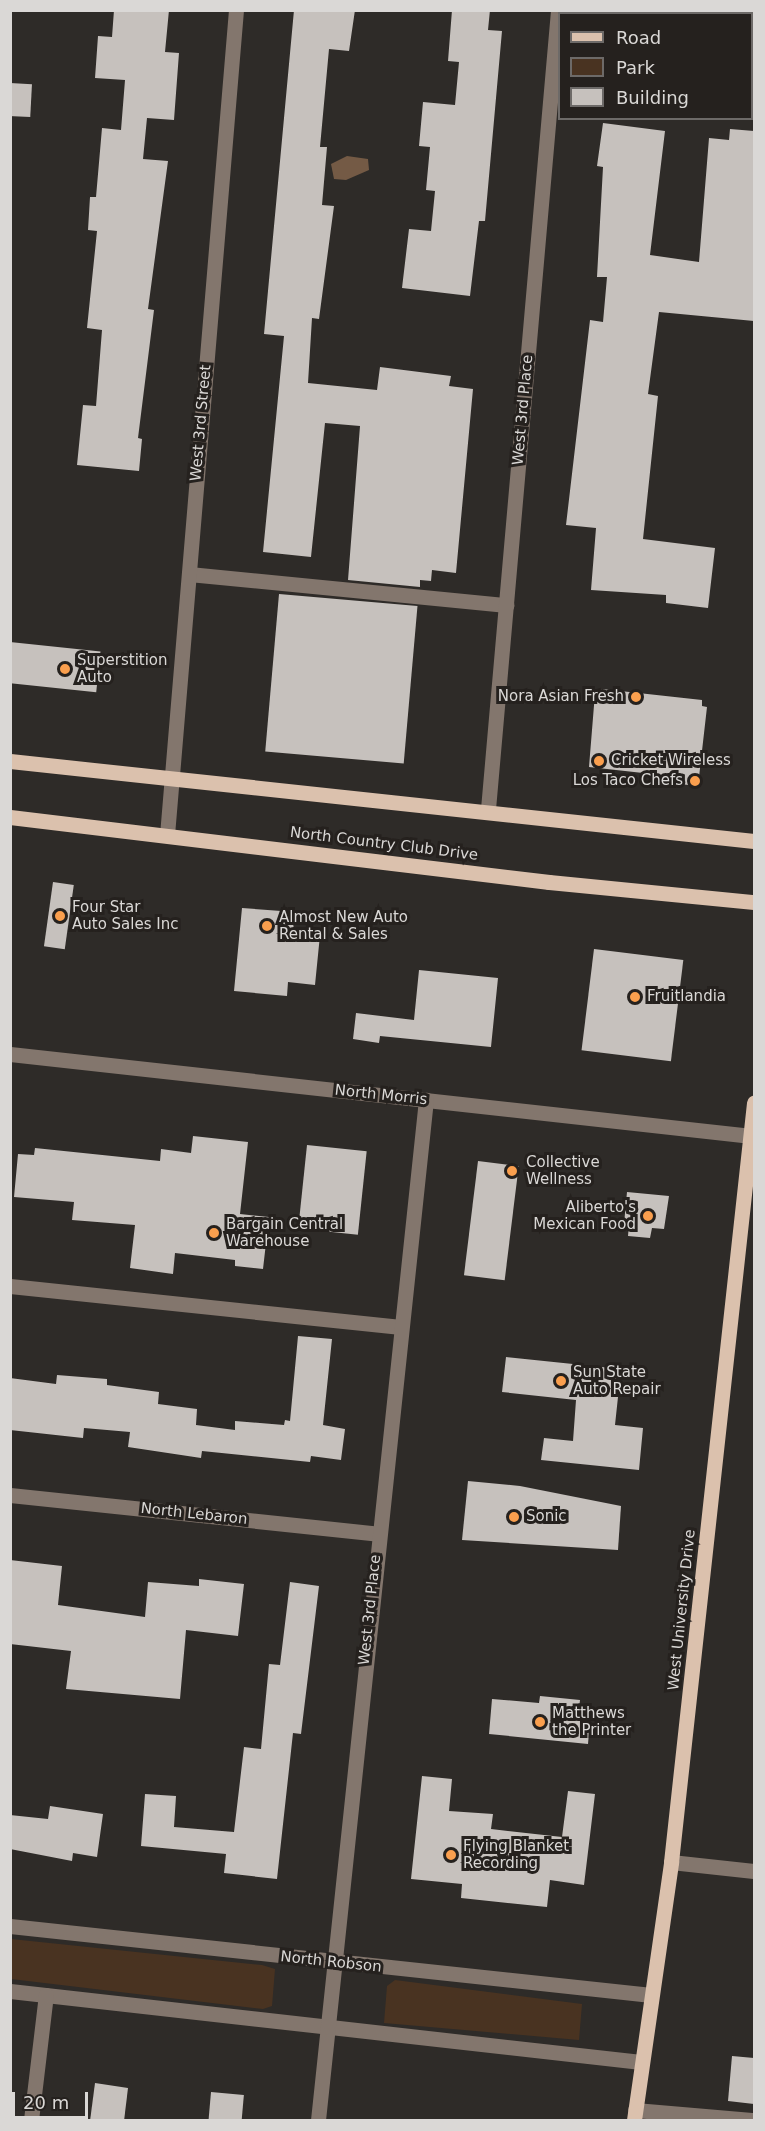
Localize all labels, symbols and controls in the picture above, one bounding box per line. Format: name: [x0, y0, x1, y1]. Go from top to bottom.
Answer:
legend: [558, 12, 753, 120]
text: Road: [616, 27, 661, 48]
text: Park: [616, 57, 655, 78]
text: Building: [616, 87, 689, 108]
street label: West 3rd Place: [509, 354, 537, 466]
street label: West 3rd Street: [187, 364, 215, 482]
place label: Superstition Auto: [77, 651, 168, 686]
marker: Superstition Auto: [58, 662, 72, 676]
place label: Nora Asian Fresh: [498, 688, 624, 706]
marker: Nora Asian Fresh: [629, 690, 643, 704]
place label: Cricket Wireless: [611, 752, 731, 770]
marker: Cricket Wireless: [592, 754, 606, 768]
place label: Los Taco Chefs: [573, 772, 683, 790]
marker: Los Taco Chefs: [688, 774, 702, 788]
street label: North Country Club Drive: [289, 824, 479, 864]
place label: Four Star Auto Sales Inc: [72, 898, 178, 933]
place label: Almost New Auto Rental & Sales: [279, 908, 408, 943]
marker: Four Star Auto Sales Inc: [53, 909, 67, 923]
marker: Almost New Auto Rental & Sales: [260, 919, 274, 933]
place label: Fruitlandia: [647, 988, 726, 1006]
marker: Fruitlandia: [628, 990, 642, 1004]
street label: North Morris: [334, 1081, 428, 1109]
place label: Collective Wellness: [526, 1153, 600, 1188]
marker: Collective Wellness: [503, 1162, 521, 1180]
place label: Aliberto's Mexican Food: [533, 1198, 636, 1233]
marker: Aliberto's Mexican Food: [641, 1209, 655, 1223]
place label: Bargain Central Warehouse: [226, 1215, 343, 1250]
marker: Bargain Central Warehouse: [207, 1226, 221, 1240]
place label: Sun State Auto Repair: [573, 1363, 661, 1398]
marker: Sun State Auto Repair: [554, 1374, 568, 1388]
street label: North Lebaron: [140, 1499, 248, 1529]
place label: Sonic: [526, 1508, 567, 1526]
marker: Sonic: [507, 1510, 521, 1524]
street label: West University Drive: [665, 1528, 699, 1692]
street label: West 3rd Place: [355, 1554, 385, 1666]
place label: Matthews the Printer: [552, 1704, 631, 1739]
marker: Matthews the Printer: [533, 1715, 547, 1729]
place label: Flying Blanket Recording: [463, 1837, 569, 1872]
marker: Flying Blanket Recording: [444, 1848, 458, 1862]
street label: North Robson: [280, 1948, 382, 1976]
scale bar: [15, 2080, 92, 2118]
text: 20 m: [23, 2092, 69, 2113]

